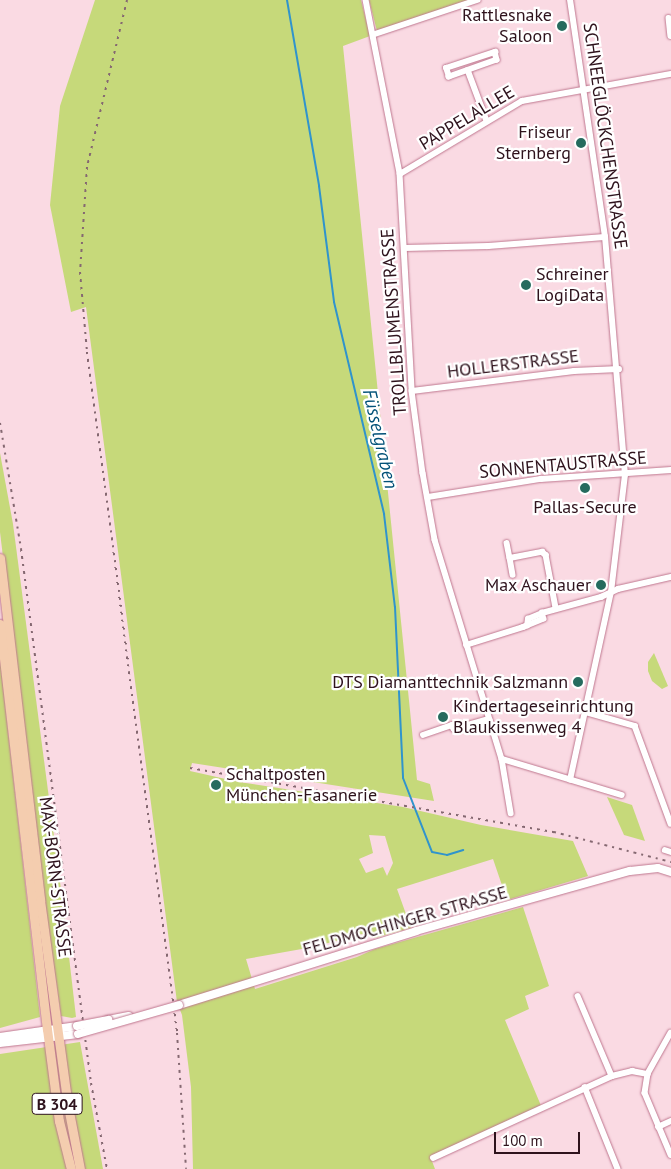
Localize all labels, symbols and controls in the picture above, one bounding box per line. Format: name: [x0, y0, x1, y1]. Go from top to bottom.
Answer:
place label: Rattlesnake Saloon: [462, 5, 552, 48]
marker: Rattlesnake Saloon: [556, 20, 568, 32]
street label: SCHNEEGLÖCKCHENSTRASSE: [578, 21, 632, 251]
street label: PAPPELALLEE: [416, 81, 518, 155]
place label: Friseur Sternberg: [496, 122, 571, 164]
marker: Friseur Sternberg: [575, 137, 587, 149]
street label: TROLLBLUMENSTRASSE: [377, 228, 411, 416]
place label: Schreiner LogiData: [536, 264, 609, 306]
marker: Schreiner LogiData: [520, 279, 532, 291]
street label: HOLLERSTRASSE: [446, 345, 580, 383]
water label: Füsselgraben: [357, 387, 403, 491]
street label: SONNENTAUSTRASSE: [478, 447, 648, 483]
marker: Pallas-Secure: [579, 482, 591, 494]
place label: Pallas-Secure: [533, 496, 637, 518]
place label: Max Aschauer: [484, 574, 591, 596]
marker: Max Aschauer: [595, 579, 607, 591]
place label: DTS Diamanttechnik Salzmann: [332, 671, 568, 693]
marker: DTS Diamanttechnik Salzmann: [572, 676, 584, 688]
place label: Kindertageseinrichtung Blaukissenweg 4: [453, 696, 634, 739]
marker: Kindertageseinrichtung Blaukissenweg 4: [437, 711, 449, 723]
place label: Schaltposten München-Fasanerie: [226, 764, 377, 806]
marker: Schaltposten München-Fasanerie: [210, 779, 222, 791]
street label: MAX-BORN-STRASSE: [34, 795, 76, 959]
street label: FELDMOCHINGER STRASSE: [300, 881, 510, 961]
road number: B 304: [31, 1090, 83, 1118]
scale bar: [496, 1122, 582, 1154]
text: 100 m: [502, 1131, 543, 1150]

